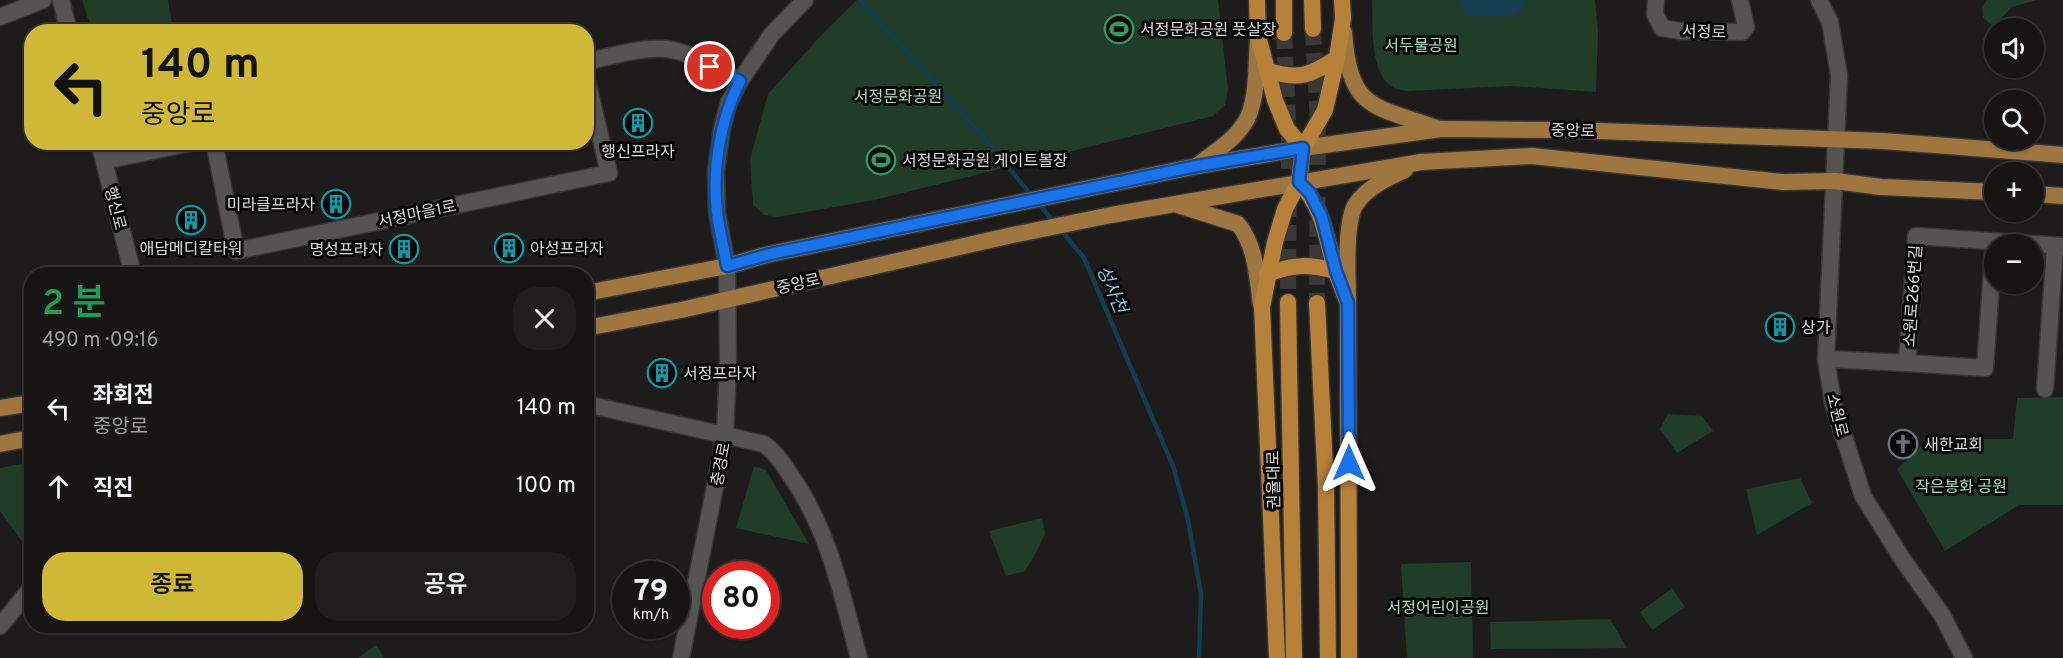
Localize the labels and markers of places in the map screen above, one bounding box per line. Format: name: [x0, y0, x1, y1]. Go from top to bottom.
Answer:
sports icon: 서정문화공원 풋살장: [1103, 13, 1135, 45]
place label: 서정문화공원 풋살장: [1140, 21, 1277, 41]
pin: [684, 41, 735, 92]
building icon: 행신프라자: [622, 107, 654, 139]
place label: 행신프라자: [601, 143, 675, 163]
sports icon: 서정문화공원 게이트볼장: [865, 144, 897, 176]
place label: 서정문화공원 게이트볼장: [902, 152, 1068, 172]
building icon: 미라클프라자: [320, 188, 352, 220]
place label: 미라클프라자: [227, 196, 315, 216]
building icon: 애담메디칼타워: [175, 204, 207, 236]
building icon: 아성프라자: [493, 232, 525, 264]
building icon: 명성프라자: [388, 233, 420, 265]
place label: 애담메디칼타워: [139, 240, 243, 260]
place label: 아성프라자: [530, 240, 604, 260]
place label: 명성프라자: [309, 241, 383, 261]
building icon: 상가: [1764, 311, 1796, 343]
place label: 상가: [1801, 319, 1831, 339]
building icon: 서정프라자: [646, 357, 678, 389]
place label: 서정프라자: [683, 365, 757, 385]
church icon: 새한교회: [1887, 428, 1919, 460]
place label: 새한교회: [1924, 436, 1983, 456]

